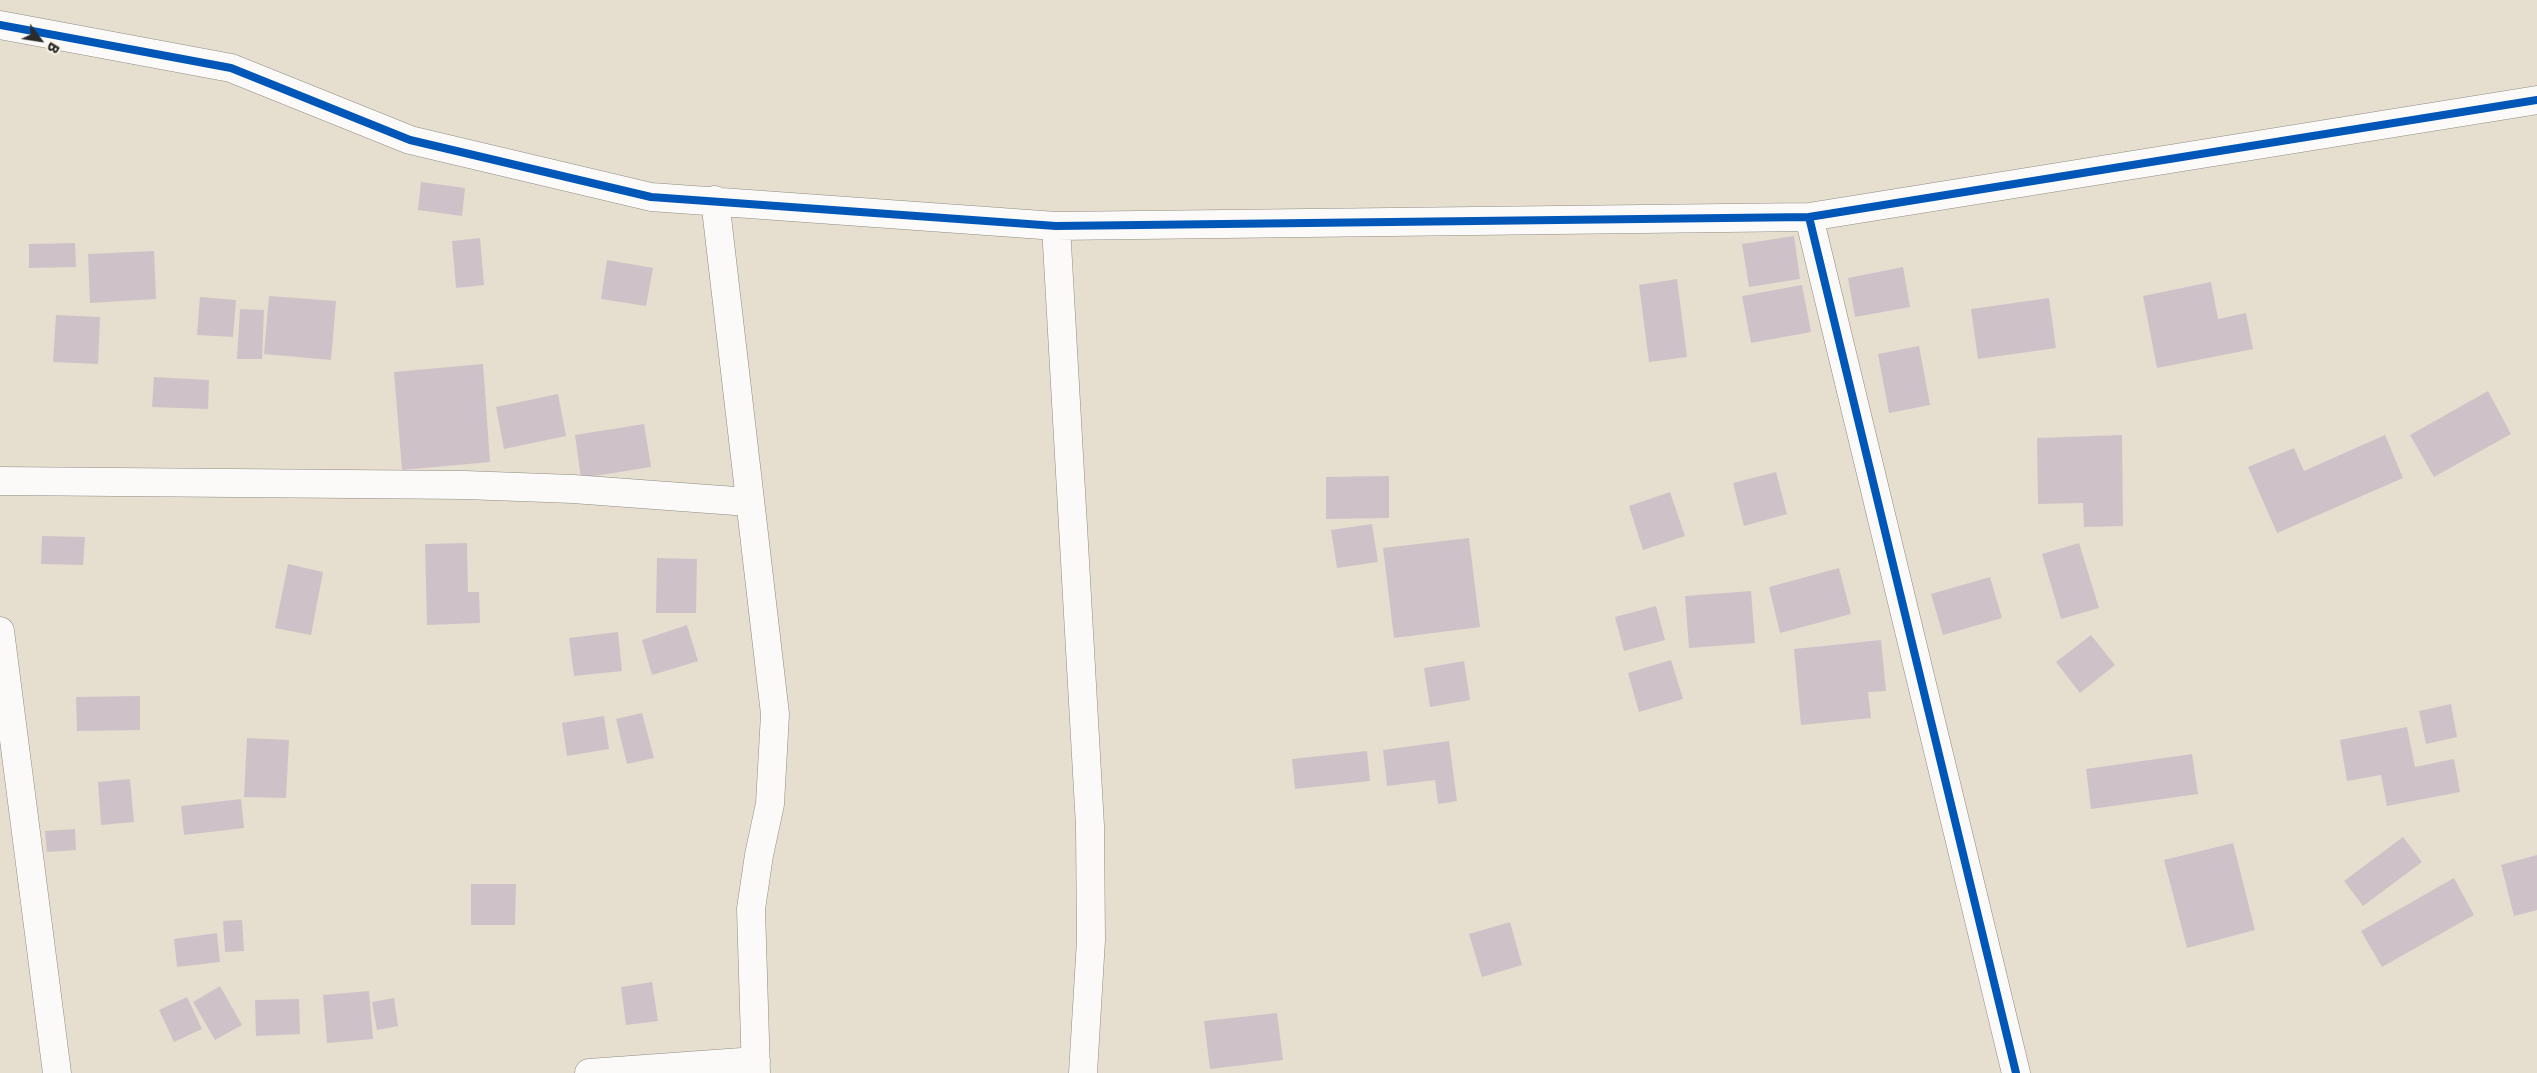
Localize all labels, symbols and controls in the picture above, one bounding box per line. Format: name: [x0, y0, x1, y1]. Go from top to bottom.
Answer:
north arrow: [15, 15, 65, 65]
text: B: [42, 38, 65, 58]

